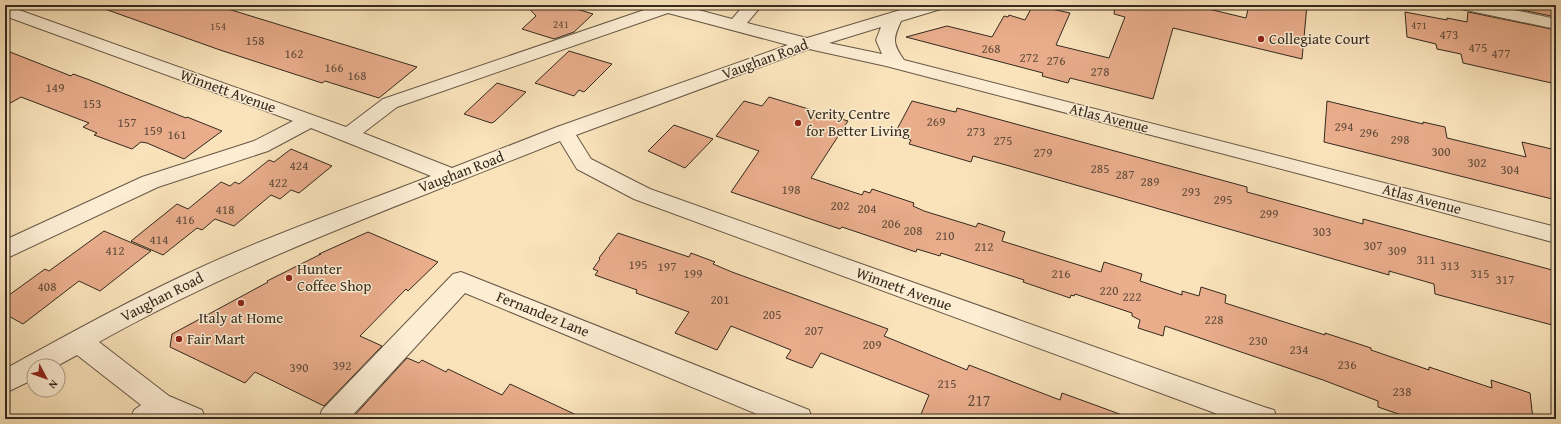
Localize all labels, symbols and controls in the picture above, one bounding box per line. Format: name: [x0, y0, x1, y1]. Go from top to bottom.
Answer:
house number: 241: [553, 16, 569, 32]
house number: 471: [1411, 17, 1427, 33]
house number: 154: [210, 18, 226, 34]
house number: 473: [1440, 25, 1458, 44]
place label: Collegiate Court: [1269, 28, 1371, 49]
house number: 158: [246, 31, 264, 50]
street label: Vaughan Road: [719, 33, 811, 84]
marker: Collegiate Court: [1256, 34, 1266, 44]
house number: 475: [1469, 38, 1487, 57]
house number: 268: [982, 39, 1000, 58]
house number: 162: [285, 44, 303, 63]
house number: 477: [1492, 44, 1510, 63]
house number: 272: [1020, 48, 1038, 67]
house number: 276: [1047, 51, 1065, 70]
house number: 166: [325, 58, 343, 77]
house number: 278: [1091, 62, 1109, 81]
street label: Winnett Avenue: [177, 63, 279, 118]
house number: 168: [348, 66, 366, 85]
house number: 149: [46, 78, 64, 97]
house number: 153: [83, 94, 101, 113]
street label: Atlas Avenue: [1067, 98, 1151, 138]
place label: Verity Centre for Better Living: [806, 103, 910, 141]
house number: 269: [927, 112, 945, 131]
house number: 157: [118, 113, 136, 132]
house number: 294: [1335, 117, 1353, 136]
marker: Verity Centre for Better Living: [793, 118, 803, 128]
house number: 159: [144, 121, 162, 140]
house number: 273: [967, 122, 985, 141]
house number: 296: [1360, 123, 1378, 142]
house number: 161: [168, 125, 186, 144]
house number: 298: [1391, 130, 1409, 149]
house number: 275: [994, 131, 1012, 150]
house number: 300: [1432, 142, 1450, 161]
house number: 279: [1034, 143, 1052, 162]
street label: Vaughan Road: [415, 146, 507, 198]
house number: 302: [1468, 153, 1486, 172]
house number: 424: [290, 156, 308, 175]
house number: 285: [1091, 159, 1109, 178]
house number: 304: [1501, 160, 1519, 179]
house number: 287: [1116, 165, 1134, 184]
house number: 289: [1141, 172, 1159, 191]
house number: 422: [269, 173, 287, 192]
street label: Atlas Avenue: [1380, 178, 1464, 219]
house number: 198: [782, 180, 800, 199]
house number: 293: [1182, 182, 1200, 201]
house number: 295: [1214, 190, 1232, 209]
house number: 202: [831, 196, 849, 215]
house number: 204: [858, 199, 876, 218]
house number: 418: [216, 200, 234, 219]
house number: 299: [1260, 204, 1278, 223]
house number: 416: [176, 210, 194, 229]
house number: 206: [882, 214, 900, 233]
house number: 208: [904, 221, 922, 240]
house number: 303: [1313, 222, 1331, 241]
house number: 210: [936, 226, 954, 245]
house number: 414: [150, 230, 168, 249]
house number: 307: [1364, 236, 1382, 255]
house number: 212: [975, 237, 993, 256]
house number: 412: [106, 241, 124, 260]
house number: 309: [1388, 241, 1406, 260]
house number: 311: [1417, 250, 1435, 269]
house number: 195: [629, 255, 647, 274]
house number: 313: [1441, 256, 1459, 275]
house number: 197: [658, 257, 676, 276]
place label: Hunter Coffee Shop: [297, 258, 371, 296]
street label: Winnett Avenue: [853, 261, 955, 316]
house number: 199: [684, 264, 702, 283]
house number: 216: [1052, 264, 1070, 283]
house number: 315: [1471, 264, 1489, 283]
street label: Vaughan Road: [117, 267, 207, 326]
house number: 317: [1496, 270, 1514, 289]
marker: Hunter Coffee Shop: [284, 273, 294, 283]
house number: 408: [38, 277, 56, 296]
house number: 220: [1100, 281, 1118, 300]
street label: Fernandez Lane: [494, 285, 593, 342]
house number: 222: [1123, 287, 1141, 306]
house number: 201: [711, 290, 729, 309]
marker: Italy at Home: [236, 298, 246, 308]
house number: 205: [763, 305, 781, 324]
place label: Italy at Home: [199, 307, 283, 328]
house number: 228: [1205, 310, 1223, 329]
house number: 207: [805, 321, 823, 340]
place label: Fair Mart: [187, 328, 246, 349]
house number: 230: [1249, 331, 1267, 350]
marker: Fair Mart: [174, 334, 184, 344]
house number: 209: [863, 335, 881, 354]
house number: 234: [1290, 340, 1308, 359]
house number: 236: [1338, 355, 1356, 374]
house number: 392: [333, 356, 351, 375]
north arrow: [26, 358, 66, 398]
house number: 390: [290, 358, 308, 377]
house number: 215: [938, 374, 956, 393]
text: N: [45, 377, 62, 393]
house number: 238: [1393, 382, 1411, 401]
house number: 217: [967, 388, 991, 412]

